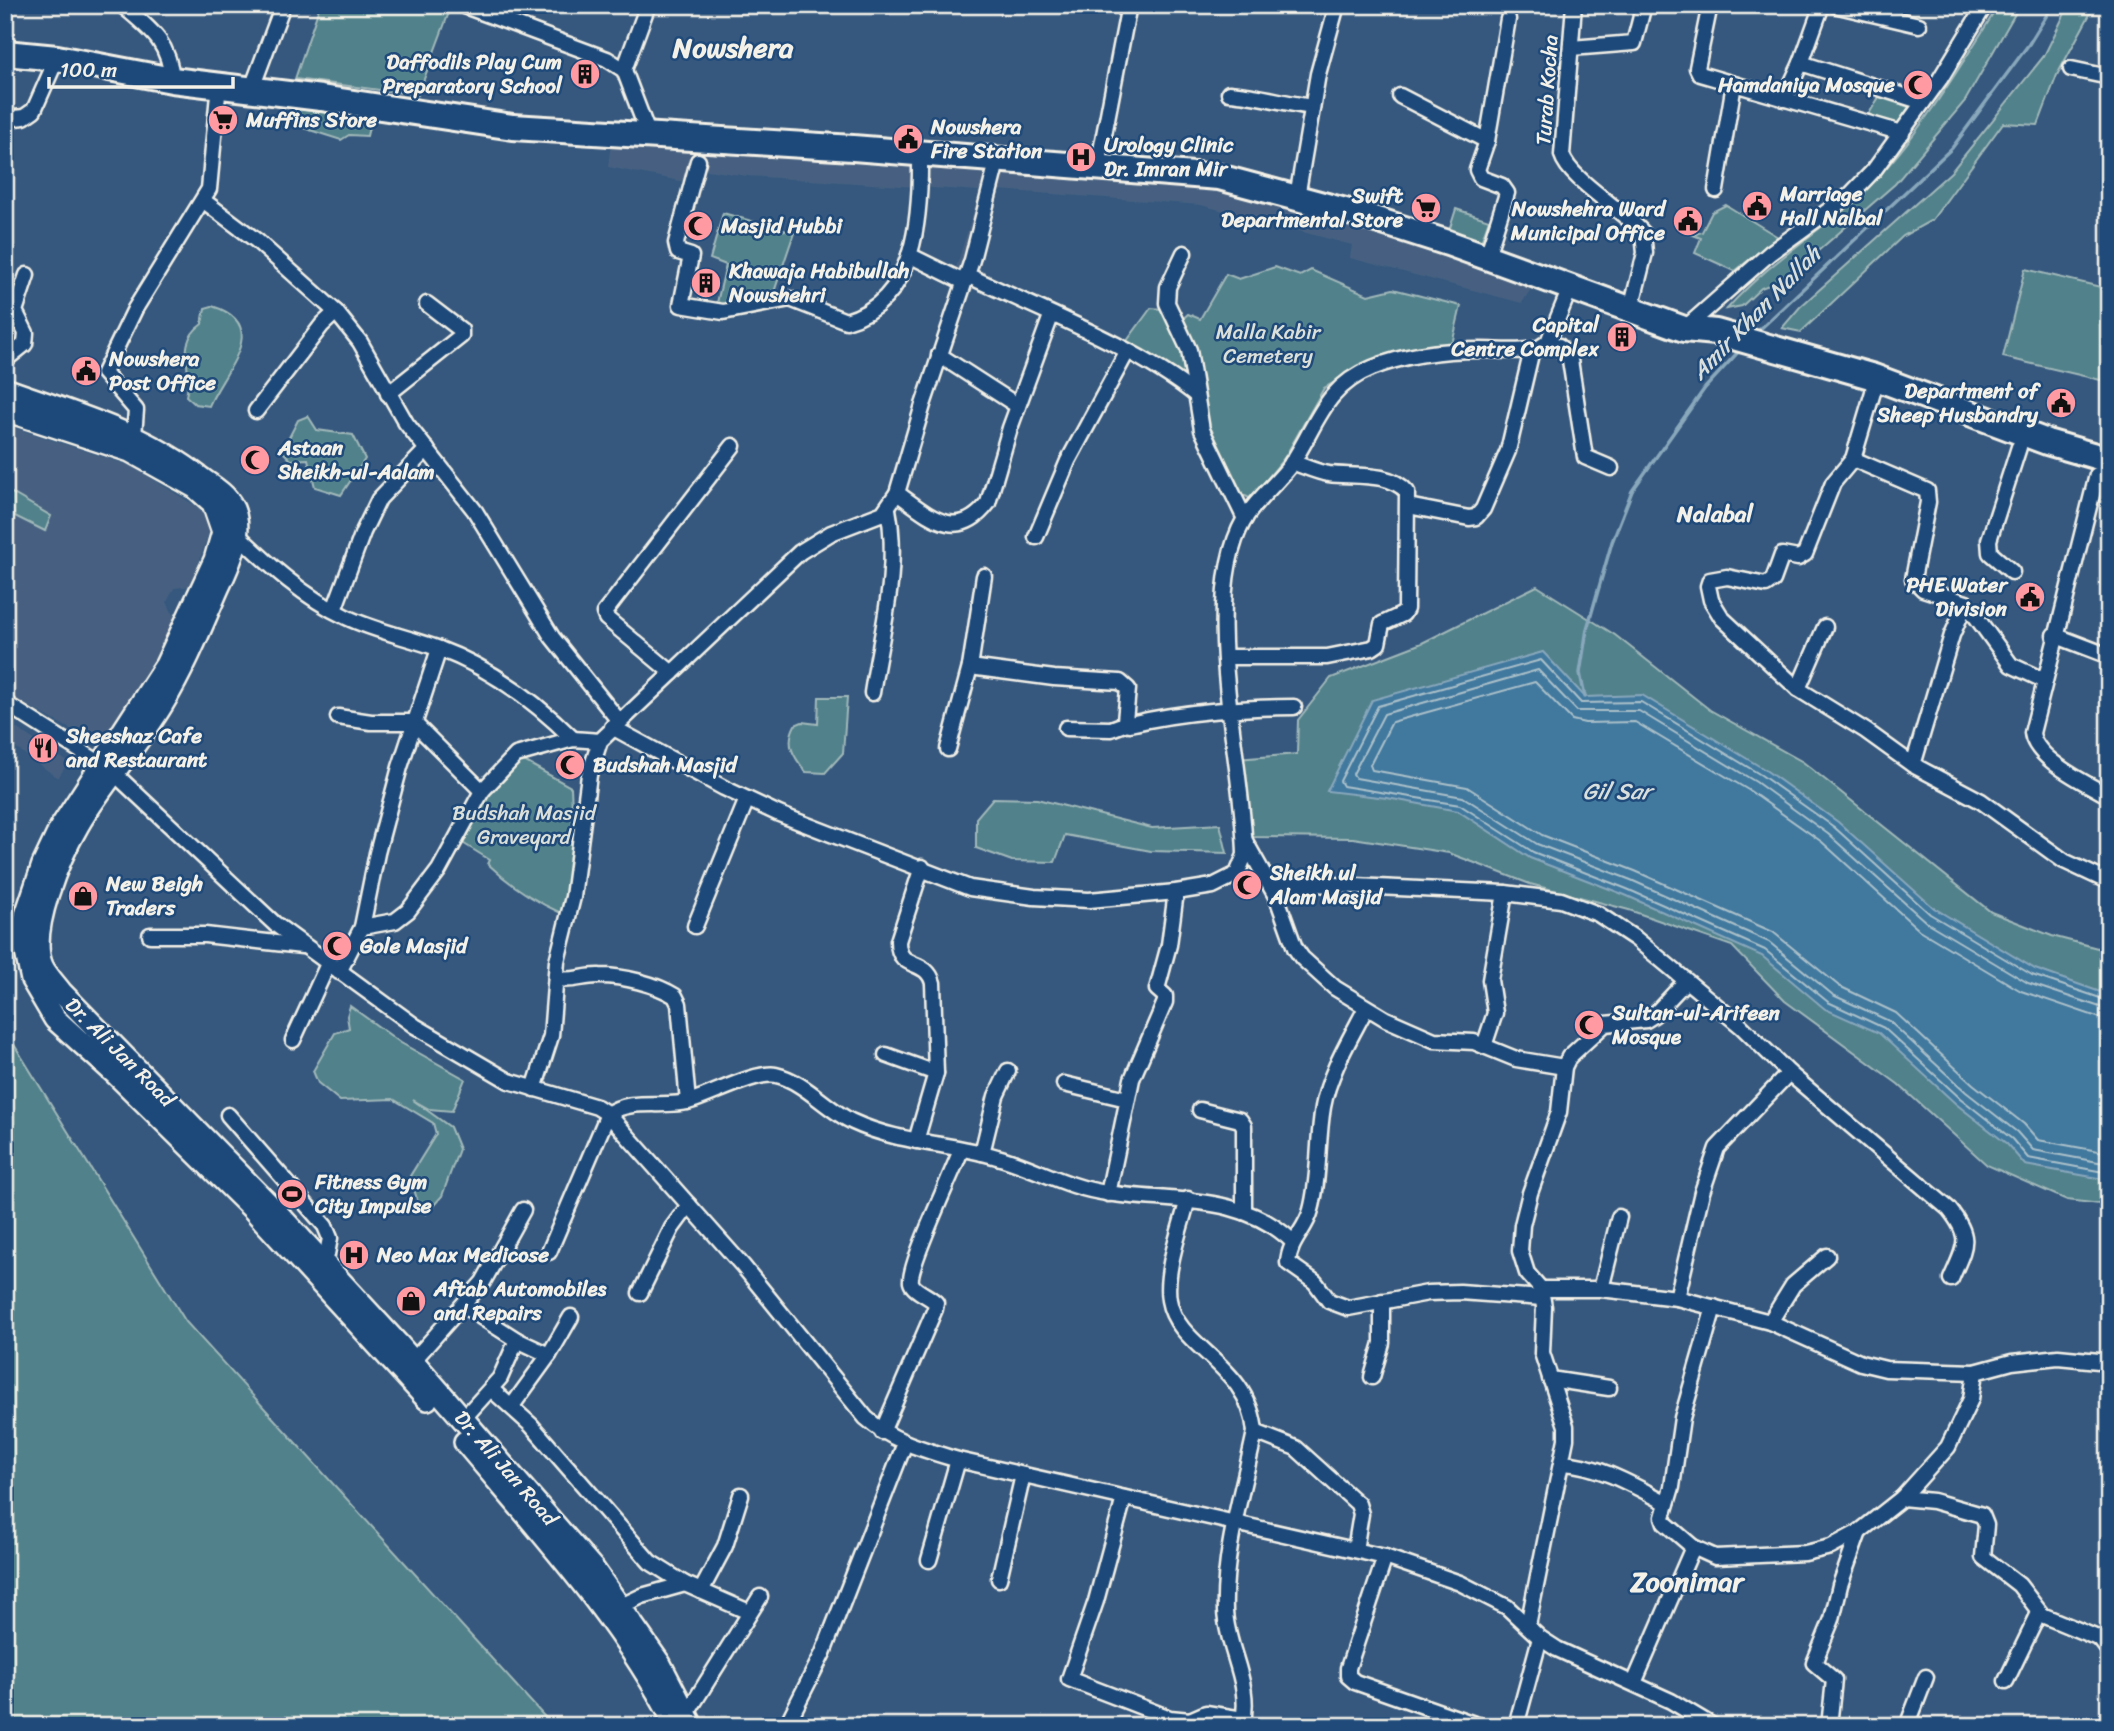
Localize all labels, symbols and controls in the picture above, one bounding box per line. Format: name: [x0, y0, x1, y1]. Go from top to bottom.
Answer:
district label: Nowshera: [672, 23, 794, 72]
street label: Turab Kocha: [1524, 33, 1570, 147]
place label: Daffodils Play Cum Preparatory School: [382, 43, 563, 105]
scale bar: [49, 46, 233, 90]
text: 100 m: [60, 51, 117, 89]
building icon: Daffodils Play Cum Preparatory School: [568, 57, 602, 91]
place label: Hamdaniya Mosque: [1717, 66, 1895, 104]
mosque icon: Hamdaniya Mosque: [1901, 68, 1935, 102]
place label: Muffins Store: [245, 101, 377, 139]
supermarket icon: Muffins Store: [206, 103, 240, 137]
place label: Nowshera Fire Station: [930, 108, 1043, 170]
public building icon: Nowshera Fire Station: [891, 122, 925, 156]
place label: Urology Clinic Dr. Imran Mir: [1104, 126, 1234, 188]
hospital icon: Urology Clinic Dr. Imran Mir: [1064, 140, 1098, 174]
place label: Marriage Hall Nalbal: [1779, 175, 1883, 237]
place label: Swift Departmental Store: [1221, 177, 1404, 239]
public building icon: Marriage Hall Nalbal: [1740, 189, 1774, 223]
place label: Nowshehra Ward Municipal Office: [1510, 190, 1667, 252]
supermarket icon: Swift Departmental Store: [1409, 191, 1443, 225]
public building icon: Nowshehra Ward Municipal Office: [1671, 204, 1705, 238]
place label: Masjid Hubbi: [720, 207, 843, 245]
mosque icon: Masjid Hubbi: [681, 209, 715, 243]
water label: Amir Khan Nallah: [1680, 234, 1833, 391]
place label: Khawaja Habibullah Nowshehri: [728, 252, 909, 314]
building icon: Khawaja Habibullah Nowshehri: [689, 266, 723, 300]
place label: Capital Centre Complex: [1451, 306, 1600, 368]
park label: Malla Kabir Cemetery: [1216, 313, 1322, 375]
building icon: Capital Centre Complex: [1605, 320, 1639, 354]
place label: Nowshera Post Office: [108, 340, 216, 402]
public building icon: Nowshera Post Office: [69, 354, 103, 388]
place label: Department of Sheep Husbandry: [1876, 372, 2042, 434]
public building icon: Department of Sheep Husbandry: [2044, 386, 2078, 420]
place label: Astaan Sheikh-ul-Aalam: [277, 429, 435, 491]
mosque icon: Astaan Sheikh-ul-Aalam: [238, 443, 272, 477]
district label: Nalabal: [1676, 494, 1754, 535]
place label: PHE Water Division: [1906, 566, 2009, 628]
public building icon: PHE Water Division: [2013, 580, 2047, 614]
place label: Sheeshaz Cafe and Restaurant: [65, 717, 208, 779]
restaurant icon: Sheeshaz Cafe and Restaurant: [26, 731, 60, 765]
place label: Budshah Masjid: [593, 746, 739, 784]
mosque icon: Budshah Masjid: [553, 748, 587, 782]
water label: Gil Sar: [1583, 771, 1656, 812]
park label: Budshah Masjid Graveyard: [452, 794, 598, 856]
place label: Sheikh ul Alam Masjid: [1269, 854, 1384, 916]
place label: New Beigh Traders: [105, 865, 203, 927]
mosque icon: Sheikh ul Alam Masjid: [1230, 868, 1264, 902]
shop icon: New Beigh Traders: [66, 879, 100, 913]
place label: Gole Masjid: [359, 927, 469, 965]
mosque icon: Gole Masjid: [320, 929, 354, 963]
street label: Dr. Ali Jan Road: [56, 988, 186, 1118]
place label: Sultan-ul-Arifeen Mosque: [1611, 994, 1780, 1056]
mosque icon: Sultan-ul-Arifeen Mosque: [1572, 1008, 1606, 1042]
place label: Fitness Gym City Impulse: [314, 1163, 432, 1225]
sports icon: Fitness Gym City Impulse: [275, 1177, 309, 1211]
place label: Neo Max Medicose: [376, 1236, 549, 1274]
hospital icon: Neo Max Medicose: [337, 1238, 371, 1272]
place label: Aftab Automobiles and Repairs: [433, 1270, 607, 1332]
shop icon: Aftab Automobiles and Repairs: [394, 1284, 428, 1318]
street label: Dr. Ali Jan Road: [444, 1401, 569, 1536]
district label: Zoonimar: [1629, 1557, 1746, 1606]

